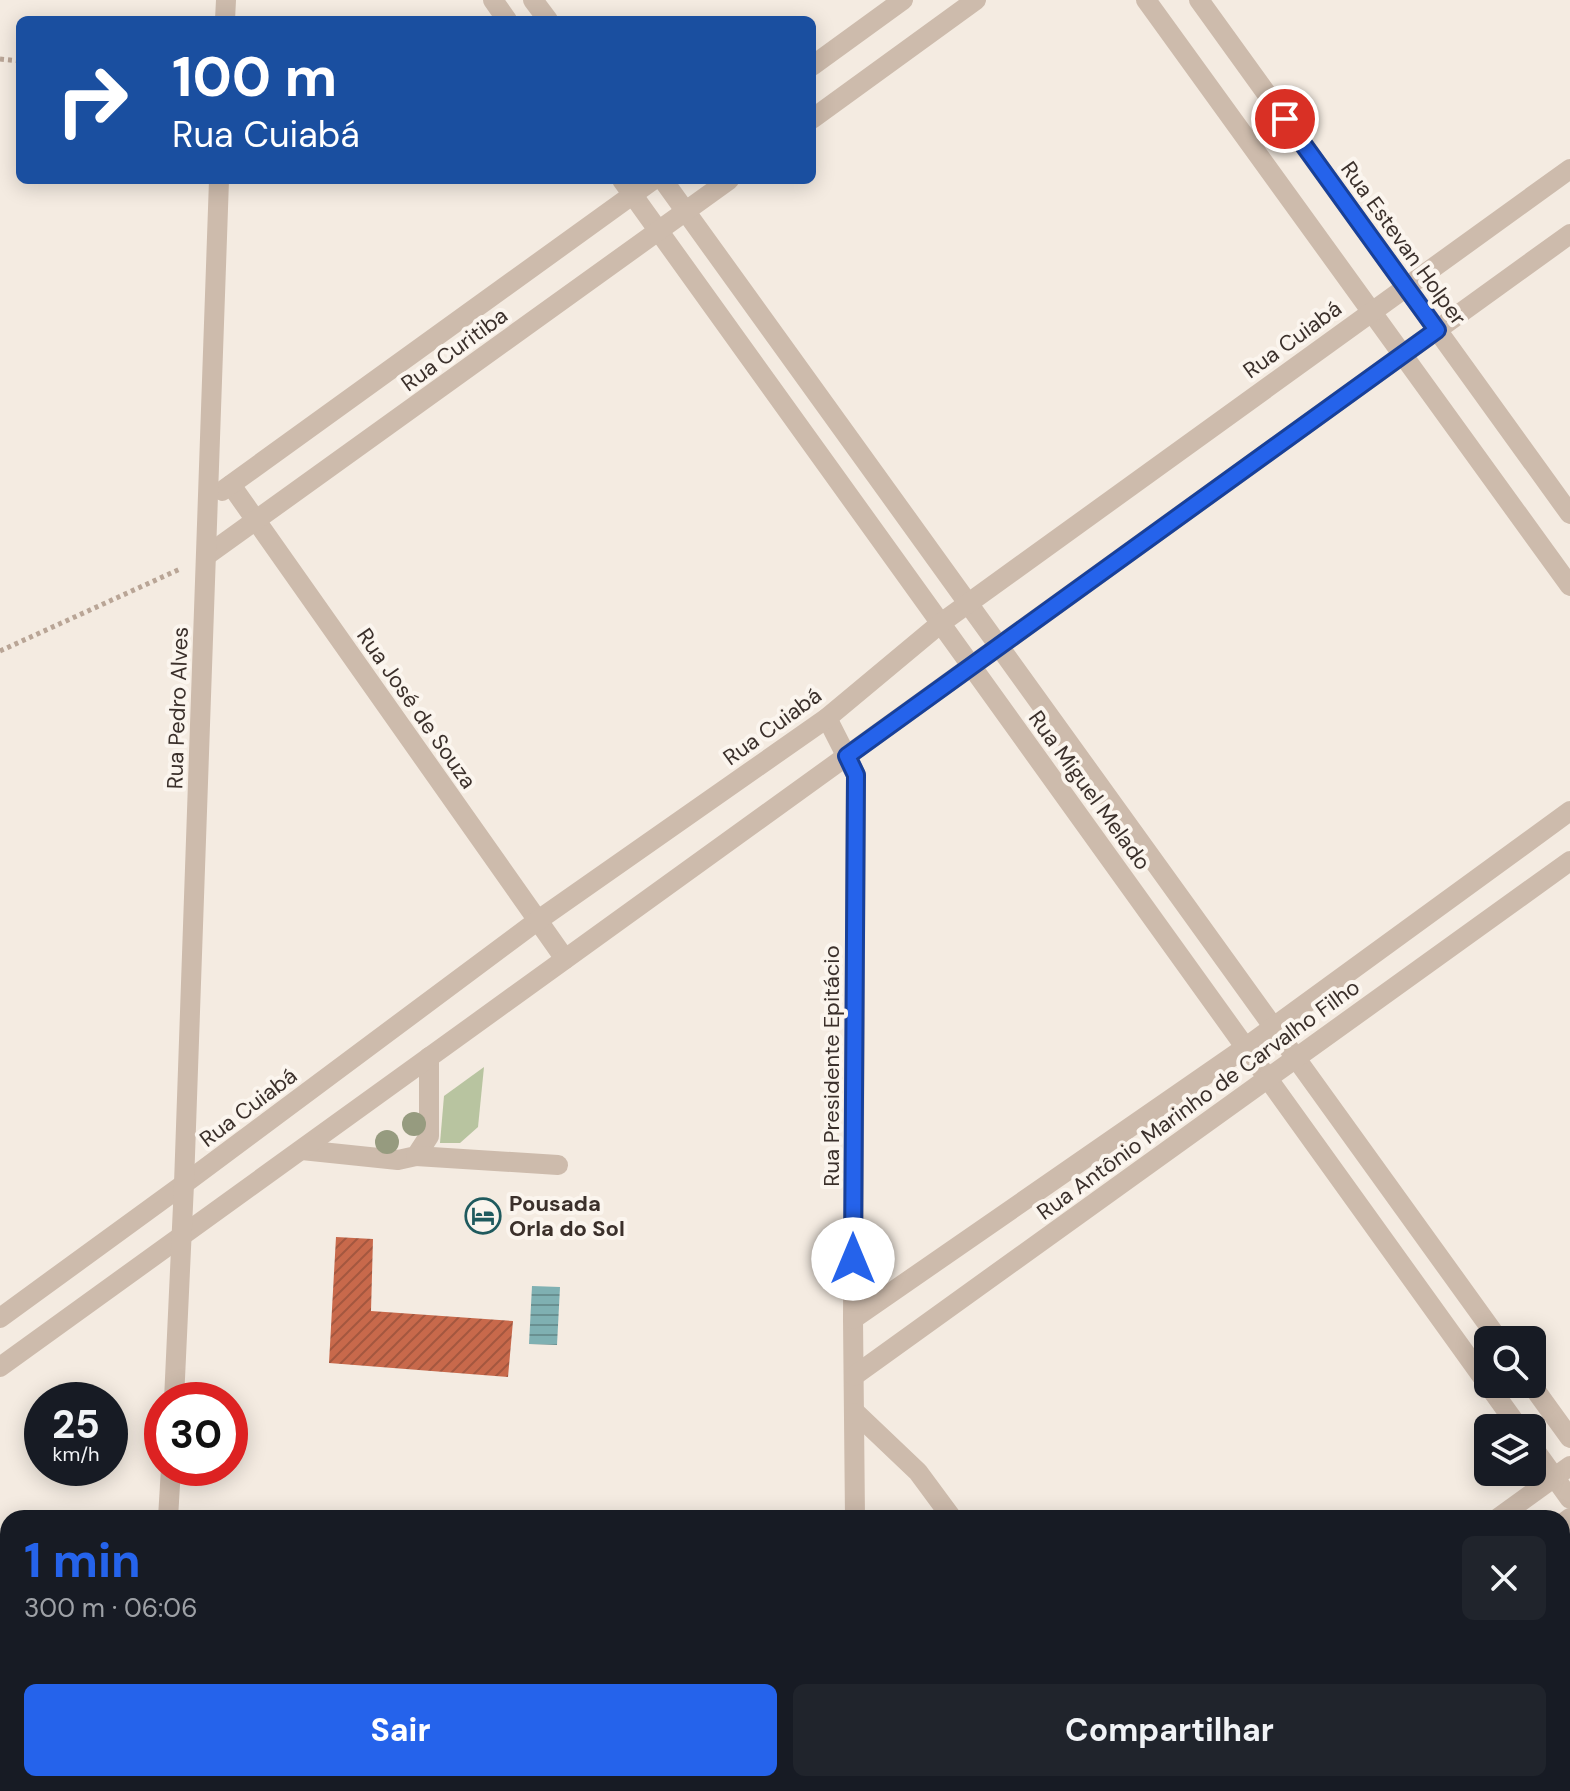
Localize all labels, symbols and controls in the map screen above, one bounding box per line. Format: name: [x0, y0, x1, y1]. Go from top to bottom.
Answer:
text: 100 m: [172, 40, 337, 113]
icon: right: [40, 48, 144, 152]
pin: [1251, 85, 1319, 153]
icon: arrive: [1263, 97, 1307, 141]
text: Rua Cuiabá: [172, 111, 360, 158]
street label: Rua Estevan Holper: [1334, 156, 1473, 331]
street label: Rua Cuiabá: [1237, 294, 1347, 385]
street label: Rua Curitiba: [395, 301, 513, 398]
street label: Rua José de Souza: [350, 622, 483, 794]
street label: Rua Pedro Alves: [160, 626, 195, 790]
street label: Rua Cuiabá: [717, 681, 827, 772]
street label: Rua Miguel Melado: [1022, 705, 1157, 876]
street label: Rua Presidente Epitácio: [817, 945, 846, 1187]
street label: Rua Antônio Marinho de Carvalho Filho: [1031, 972, 1365, 1226]
street label: Rua Cuiabá: [194, 1061, 303, 1154]
place label: Pousada Orla do Sol: [509, 1189, 625, 1243]
hotel icon: Pousada Orla do Sol: [464, 1197, 502, 1235]
position arrow: [811, 1217, 895, 1301]
map controls: [1474, 1326, 1546, 1486]
button: search: [1474, 1326, 1546, 1398]
speed limit sign: 30: [144, 1382, 248, 1486]
text: 25: [52, 1398, 100, 1450]
button: layers: [1474, 1414, 1546, 1486]
text: km/h: [52, 1441, 100, 1467]
text: 1 min: [24, 1529, 141, 1592]
button: close: [1462, 1536, 1546, 1620]
text: 300 m · 06:06: [24, 1591, 197, 1625]
button: Sair: [24, 1684, 777, 1776]
button: Compartilhar: [793, 1684, 1546, 1776]

